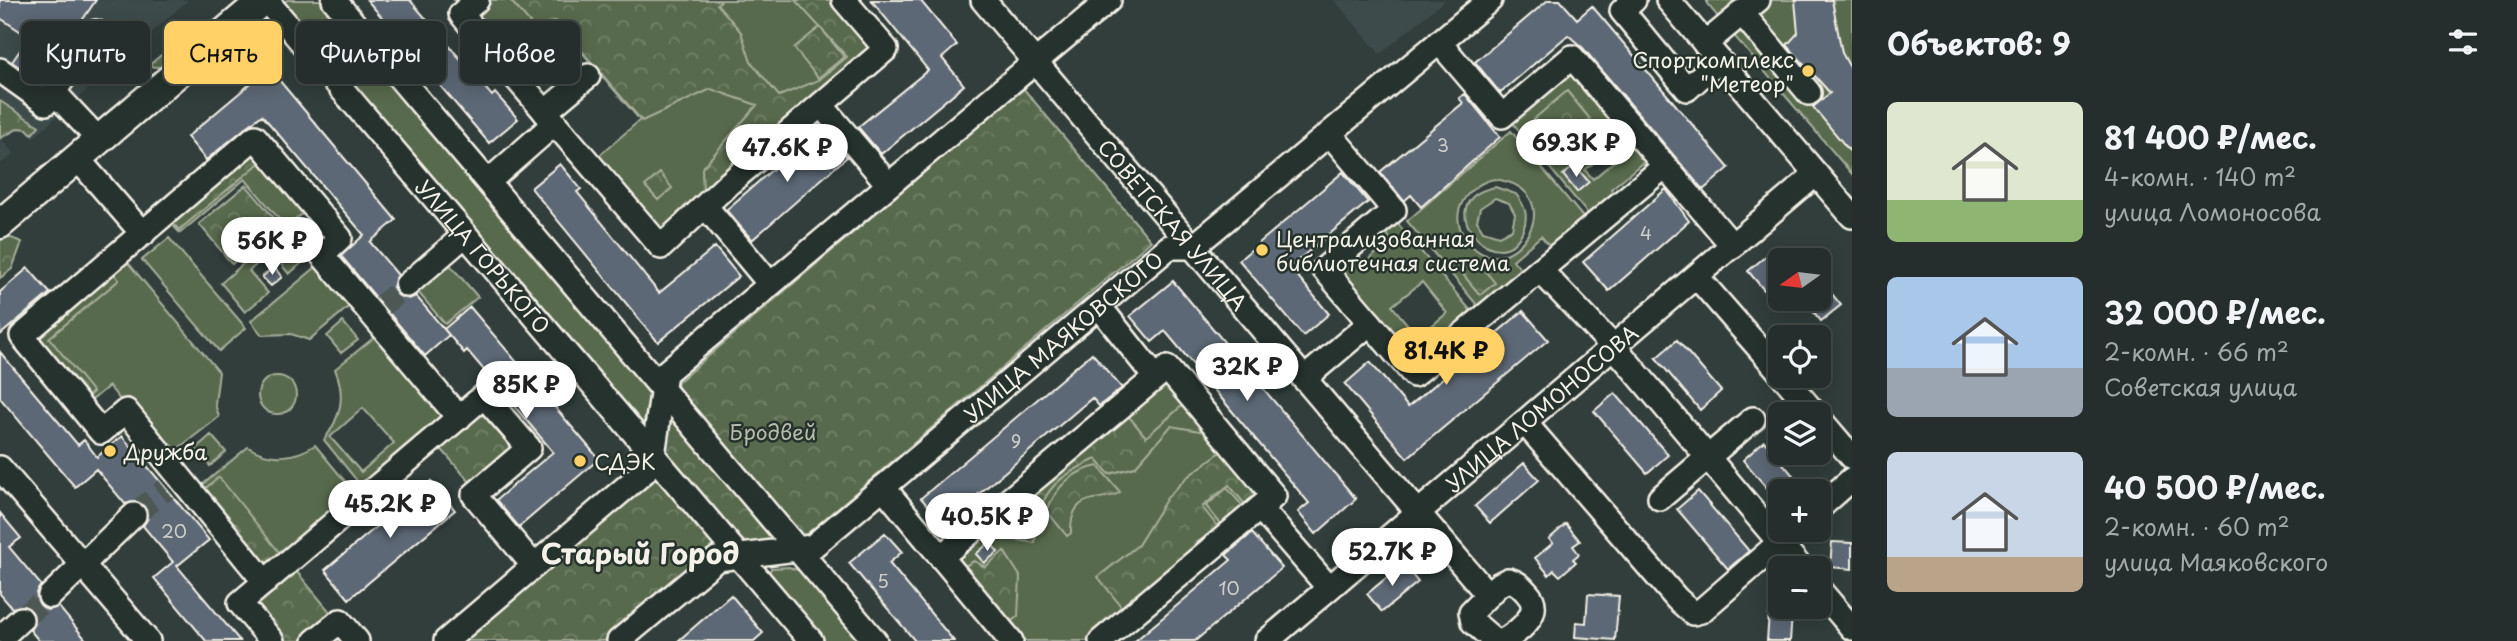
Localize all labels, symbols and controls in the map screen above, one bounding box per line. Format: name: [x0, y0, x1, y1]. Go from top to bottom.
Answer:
text: Объектов: 9: [1887, 20, 2071, 65]
chip: Купить: [21, 21, 150, 84]
chip: Снять: [164, 21, 282, 84]
chip: Фильтры: [296, 21, 446, 84]
chip: Новое: [460, 21, 580, 84]
icon: filters: [2444, 23, 2482, 61]
place label: Спорткомплекс "Метеор": [1632, 43, 1794, 99]
marker: Спорткомплекс "Метеор": [1800, 63, 1816, 79]
text: 81 400 ₽/мес.: [2104, 114, 2317, 159]
pin: 69.3K ₽: [1511, 120, 1641, 179]
pin: 47.6K ₽: [722, 124, 852, 184]
text: 69.3K ₽: [1532, 124, 1620, 159]
text: 47.6K ₽: [742, 129, 832, 164]
icon: home: [1943, 130, 2027, 214]
street label: СОВЕТСКАЯ УЛИЦА: [1091, 131, 1255, 317]
house number: 3: [1437, 131, 1449, 158]
text: 4-комн. · 140 m²: [2104, 159, 2296, 194]
street label: УЛИЦА ГОРЬКОГО: [409, 172, 559, 340]
text: улица Ломоносова: [2104, 194, 2321, 229]
pin: 56K ₽: [223, 218, 321, 277]
house number: 4: [1640, 219, 1652, 246]
text: 56K ₽: [237, 222, 307, 257]
place label: Централизованная библиотечная система: [1276, 222, 1510, 278]
marker: Централизованная библиотечная система: [1254, 242, 1270, 258]
street label: УЛИЦА МАЯКОВСКОГО: [956, 243, 1170, 430]
north arrow: [1768, 248, 1830, 312]
map controls: [1768, 248, 1831, 619]
text: 32 000 ₽/мес.: [2104, 289, 2326, 334]
icon: home: [1943, 305, 2027, 389]
street label: УЛИЦА ЛОМОНОСОВА: [1438, 316, 1645, 499]
button: locate: [1768, 325, 1831, 388]
pin: 81.4K ₽: [1381, 328, 1511, 387]
text: 81.4K ₽: [1404, 332, 1488, 367]
text: 2-комн. · 66 m²: [2104, 334, 2289, 369]
pin: 32K ₽: [1198, 344, 1296, 403]
text: 32K ₽: [1211, 348, 1283, 383]
pin: 85K ₽: [477, 362, 575, 421]
text: 85K ₽: [492, 366, 560, 401]
text: Советская улица: [2104, 369, 2297, 404]
button: layers: [1768, 402, 1831, 465]
park label: Бродвей: [730, 415, 816, 447]
house number: 9: [1011, 427, 1021, 454]
place label: Дружба: [123, 435, 208, 467]
marker: Дружба: [102, 443, 118, 459]
place label: СДЭК: [594, 445, 656, 477]
marker: СДЭК: [572, 453, 588, 469]
text: 40 500 ₽/мес.: [2104, 464, 2326, 509]
button: +: [1768, 479, 1831, 542]
pin: 45.2K ₽: [325, 480, 455, 540]
icon: home: [1943, 480, 2027, 564]
text: 45.2K ₽: [344, 485, 436, 520]
pin: 40.5K ₽: [922, 494, 1052, 553]
text: 40.5K ₽: [941, 498, 1033, 533]
text: 2-комн. · 60 m²: [2104, 509, 2290, 544]
house number: 20: [161, 517, 187, 544]
pin: 52.7K ₽: [1327, 528, 1457, 588]
district label: Старый Город: [541, 531, 739, 574]
text: 52.7K ₽: [1348, 533, 1436, 568]
text: улица Маяковского: [2104, 544, 2328, 579]
button: −: [1768, 556, 1831, 619]
house number: 5: [877, 567, 889, 594]
house number: 10: [1218, 574, 1240, 601]

